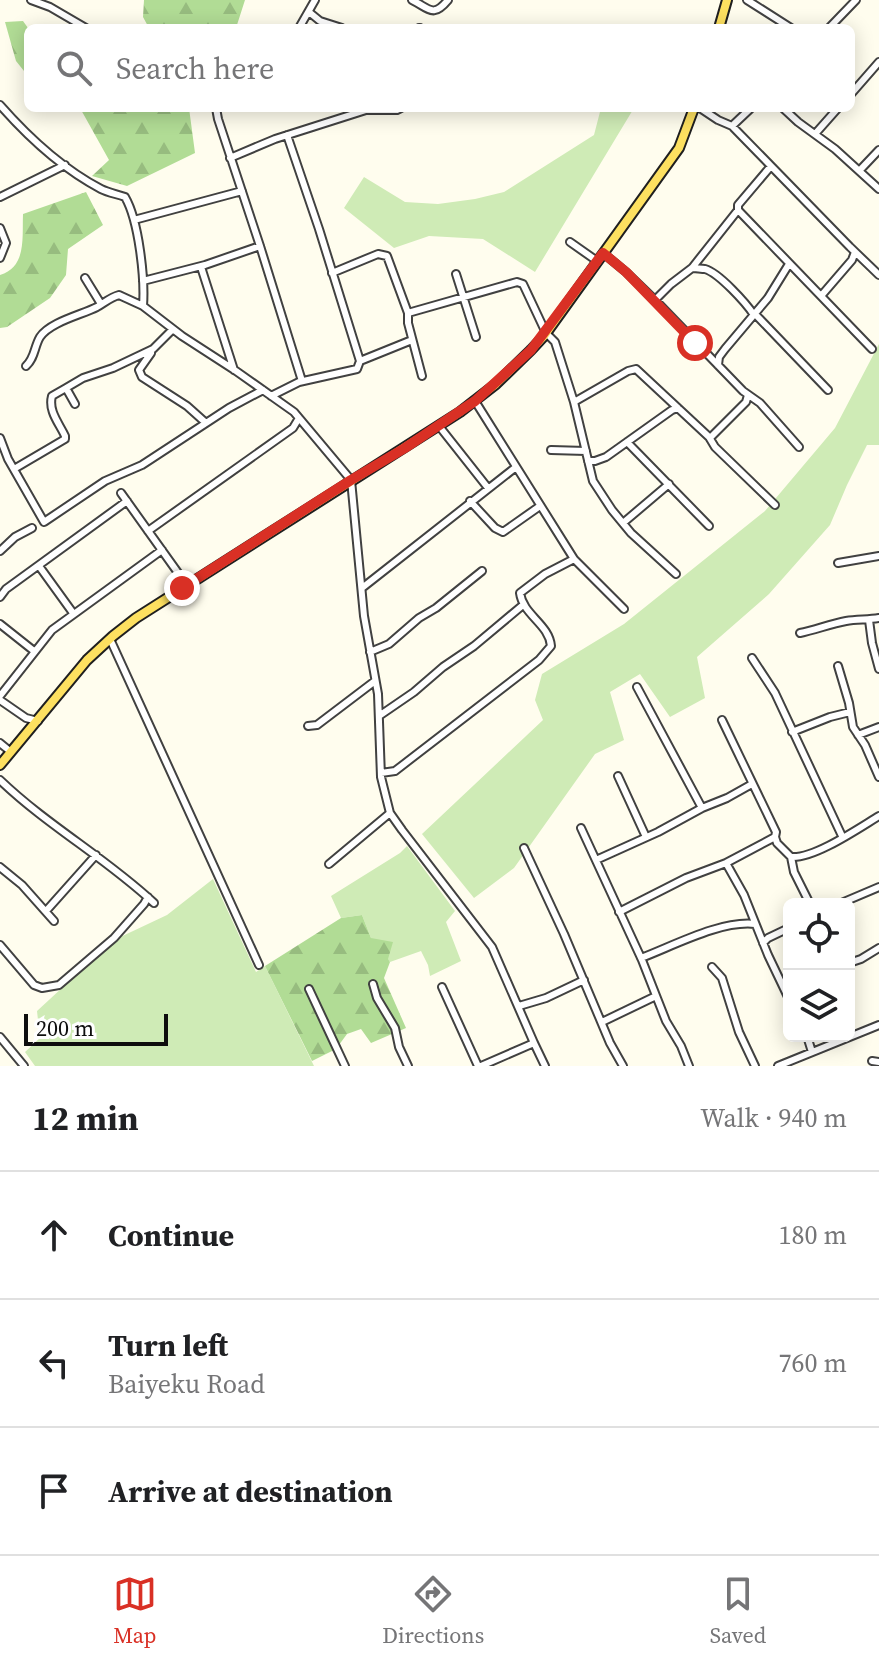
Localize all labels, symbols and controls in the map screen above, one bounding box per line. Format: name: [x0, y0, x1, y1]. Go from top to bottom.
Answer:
search box: [24, 24, 855, 112]
icon: search: [52, 46, 96, 90]
text: Search here: [116, 48, 274, 89]
route start: [677, 325, 713, 361]
route end: [164, 570, 200, 606]
map controls: [783, 898, 855, 1042]
button: locate: [783, 898, 855, 970]
button: layers: [783, 970, 855, 1042]
scale bar: [24, 1010, 168, 1046]
text: 200 m: [36, 1013, 94, 1043]
text: 12 min: [32, 1095, 139, 1141]
text: Walk · 940 m: [700, 1100, 847, 1136]
icon: ahead: [32, 1213, 76, 1257]
text: Continue: [108, 1215, 234, 1256]
text: 180 m: [779, 1217, 847, 1253]
text: Turn left: [108, 1325, 228, 1366]
icon: left: [32, 1341, 76, 1385]
text: 760 m: [779, 1345, 847, 1381]
text: Baiyeku Road: [108, 1366, 265, 1402]
icon: arrive: [32, 1469, 76, 1513]
text: Arrive at destination: [108, 1471, 393, 1512]
tab: Map: [113, 1572, 157, 1650]
tab: Directions: [382, 1572, 484, 1650]
tab: Saved: [710, 1572, 766, 1650]

